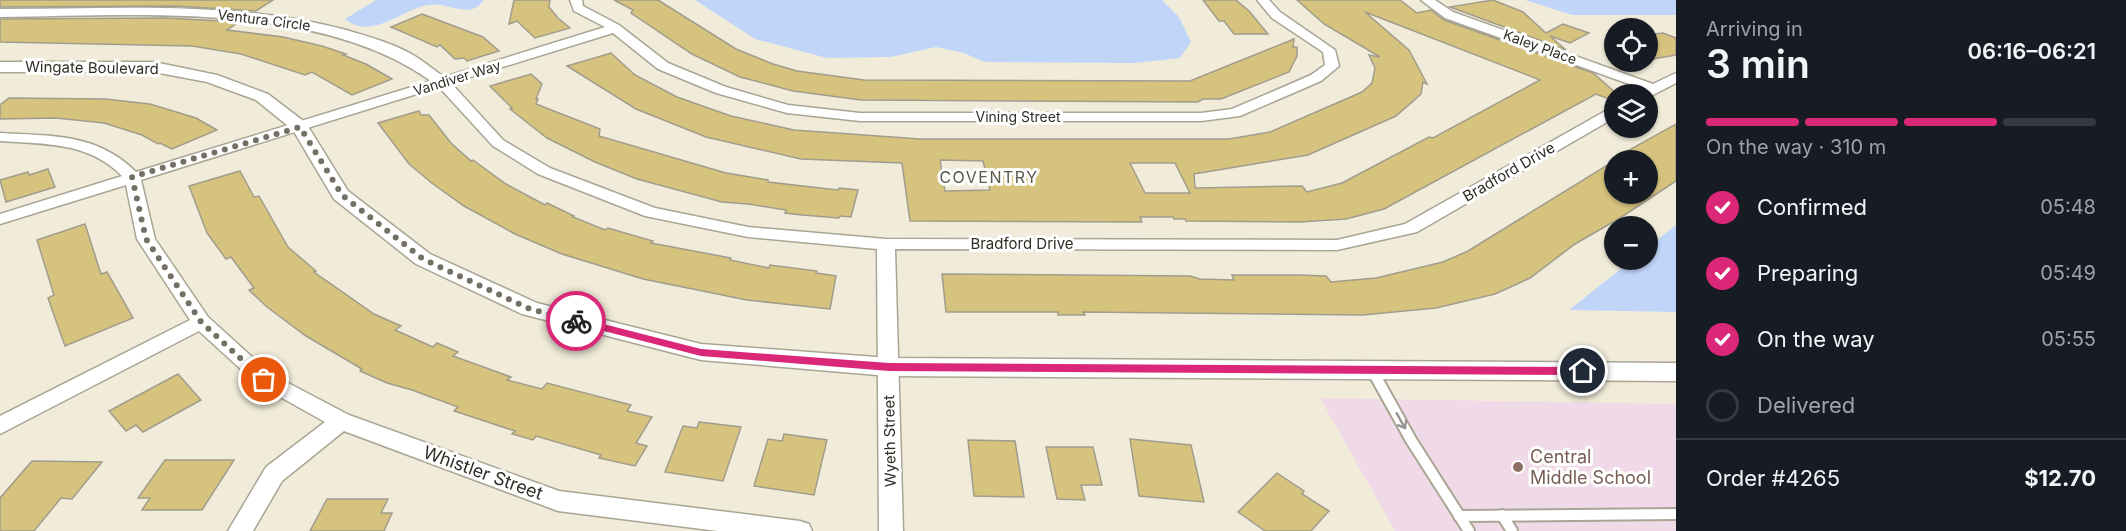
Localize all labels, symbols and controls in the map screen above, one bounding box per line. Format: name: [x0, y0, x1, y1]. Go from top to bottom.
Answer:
street label: Ventura Circle: [217, 5, 312, 34]
text: Arriving in: [1706, 17, 1803, 41]
map controls: [1604, 18, 1658, 270]
button: locate: [1604, 18, 1658, 72]
street label: Kaley Place: [1501, 25, 1579, 68]
text: 06:16–06:21: [1967, 38, 2096, 64]
text: 3 min: [1706, 40, 1810, 87]
street label: Vandiver Way: [411, 56, 503, 99]
street label: Wingate Boulevard: [25, 57, 159, 78]
button: layers: [1604, 84, 1658, 138]
street label: Vining Street: [975, 108, 1061, 125]
text: On the way · 310 m: [1706, 135, 1886, 159]
street label: Bradford Drive: [1459, 138, 1558, 206]
button: +: [1604, 150, 1658, 204]
district label: COVENTRY: [939, 167, 1039, 187]
icon: check: [1706, 191, 1739, 224]
text: Confirmed: [1757, 194, 1867, 220]
text: 05:48: [2040, 195, 2096, 219]
button: −: [1604, 216, 1658, 270]
street label: Bradford Drive: [970, 234, 1074, 253]
icon: check: [1706, 257, 1739, 290]
text: Preparing: [1757, 260, 1858, 286]
text: 05:49: [2040, 261, 2096, 285]
courier: [546, 291, 606, 351]
icon: bike: [560, 305, 593, 338]
icon: check: [1706, 323, 1739, 356]
text: On the way: [1757, 326, 1875, 352]
text: 05:55: [2041, 327, 2096, 351]
pin: [1557, 345, 1608, 396]
pin: [238, 354, 289, 405]
icon: home: [1566, 354, 1599, 387]
icon: bag: [247, 363, 280, 396]
text: Delivered: [1757, 392, 1855, 418]
street label: Wyeth Street: [879, 395, 900, 487]
one-way arrow: [1395, 412, 1407, 429]
street label: Whistler Street: [421, 441, 546, 504]
place label: Central Middle School: [1530, 446, 1651, 488]
marker: Central Middle School: [1511, 460, 1525, 474]
text: Order #4265: [1706, 465, 1840, 491]
text: $12.70: [2024, 465, 2096, 491]

